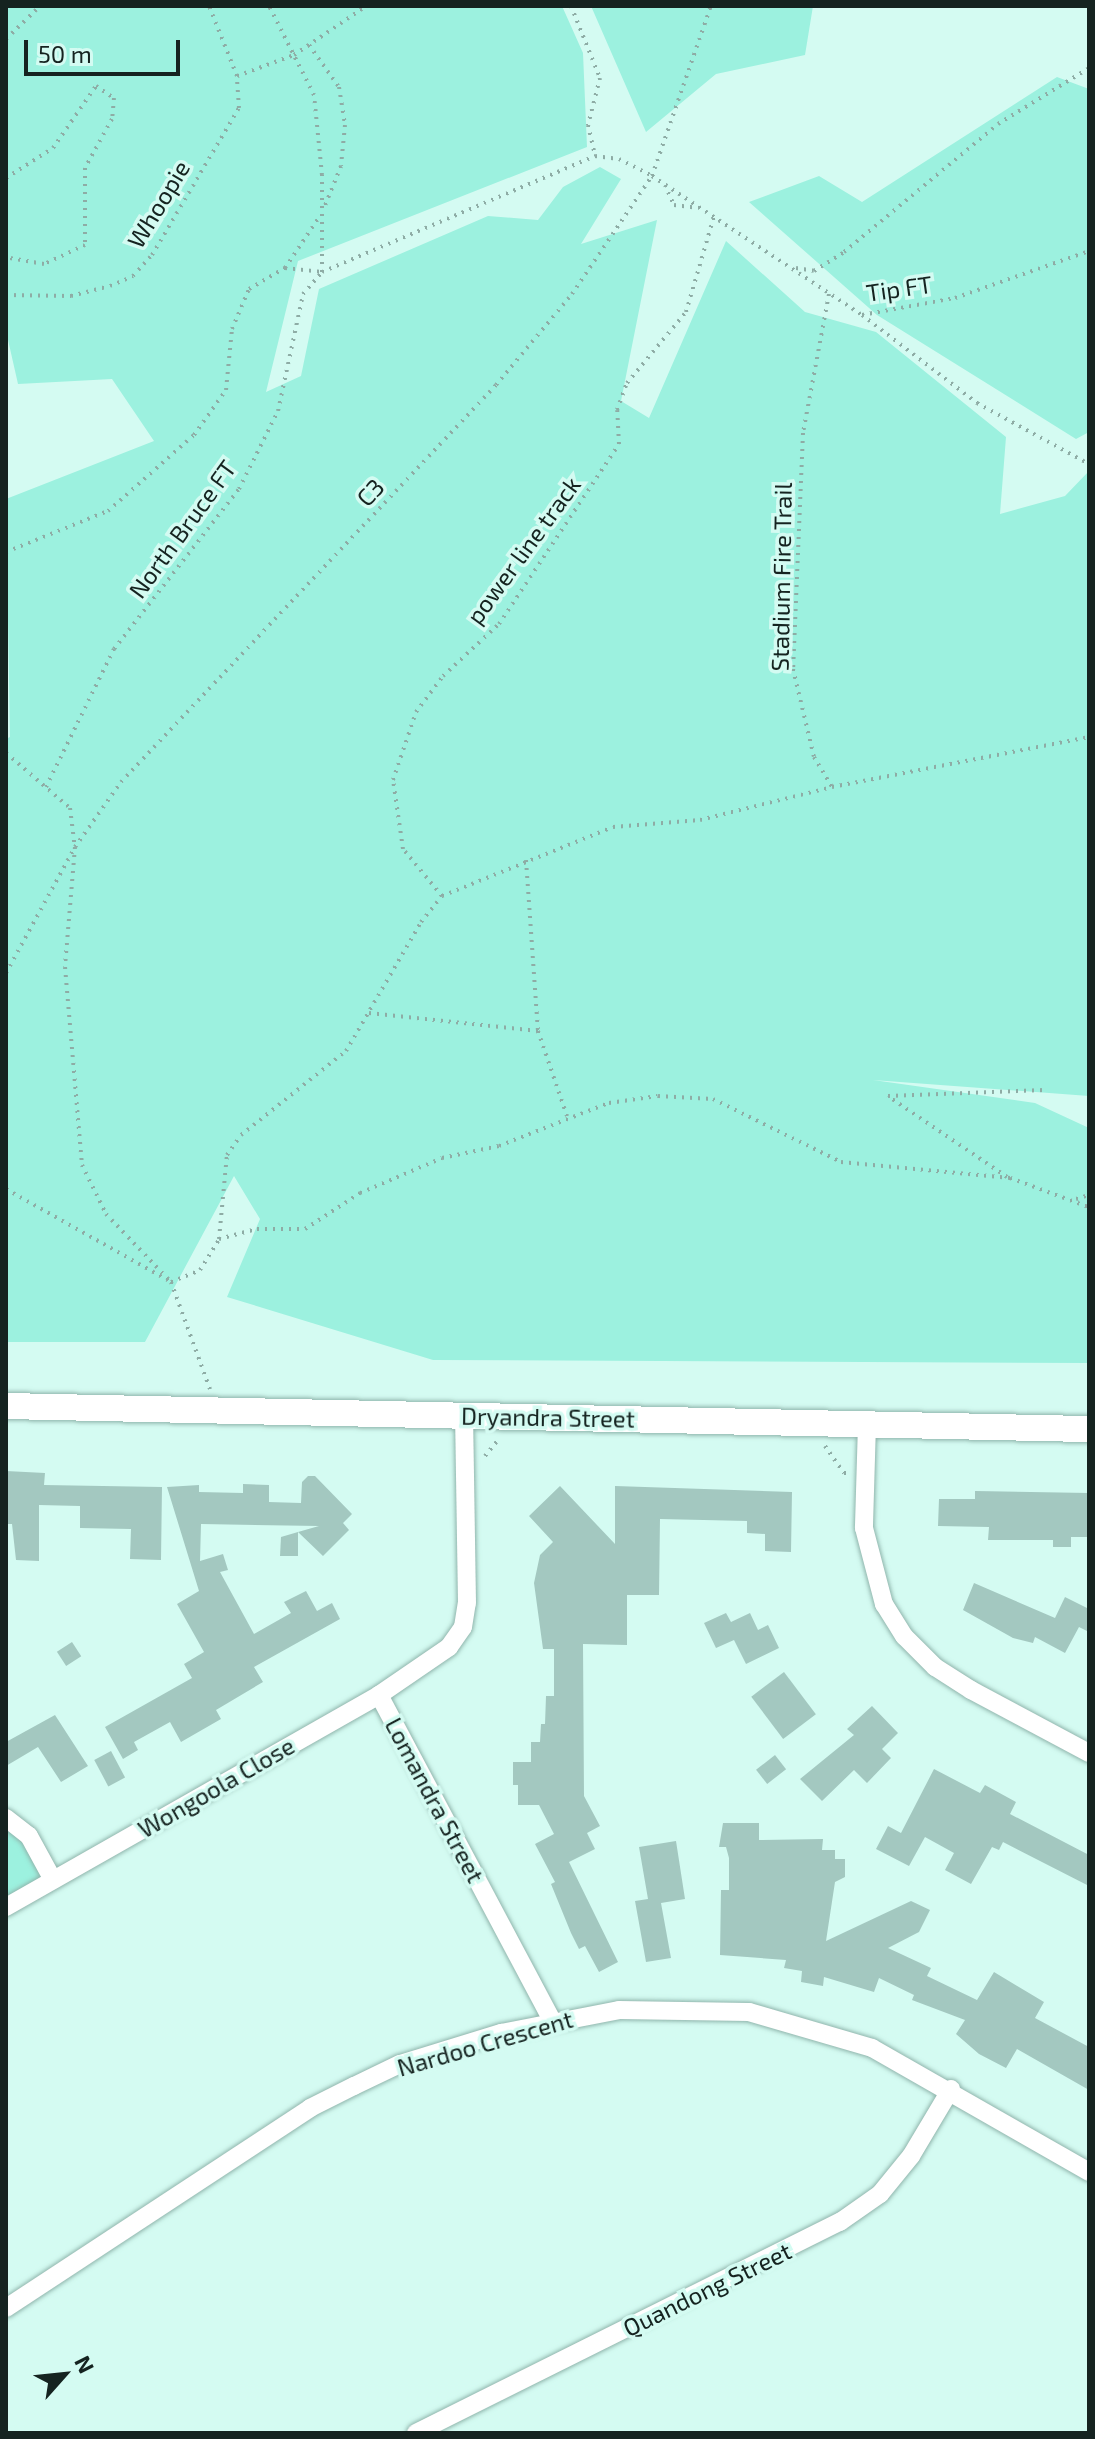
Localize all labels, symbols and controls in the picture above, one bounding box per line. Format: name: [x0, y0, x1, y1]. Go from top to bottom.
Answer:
scale bar: [28, 24, 184, 74]
text: 50 m: [38, 39, 92, 68]
street label: Whoopie: [121, 155, 195, 253]
street label: Tip FT: [864, 269, 934, 307]
street label: North Bruce FT: [122, 454, 242, 604]
street label: power line track: [460, 470, 586, 630]
street label: C3: [350, 472, 390, 512]
street label: Stadium Fire Trail: [765, 482, 797, 672]
street label: Dryandra Street: [461, 1401, 635, 1433]
street label: Lomandra Street: [379, 1713, 491, 1887]
street label: Wongoola Close: [133, 1731, 299, 1843]
street label: Nardoo Crescent: [394, 2004, 576, 2082]
street label: Quandong Street: [618, 2236, 796, 2342]
north arrow: [24, 2335, 104, 2415]
text: N: [70, 2351, 101, 2377]

